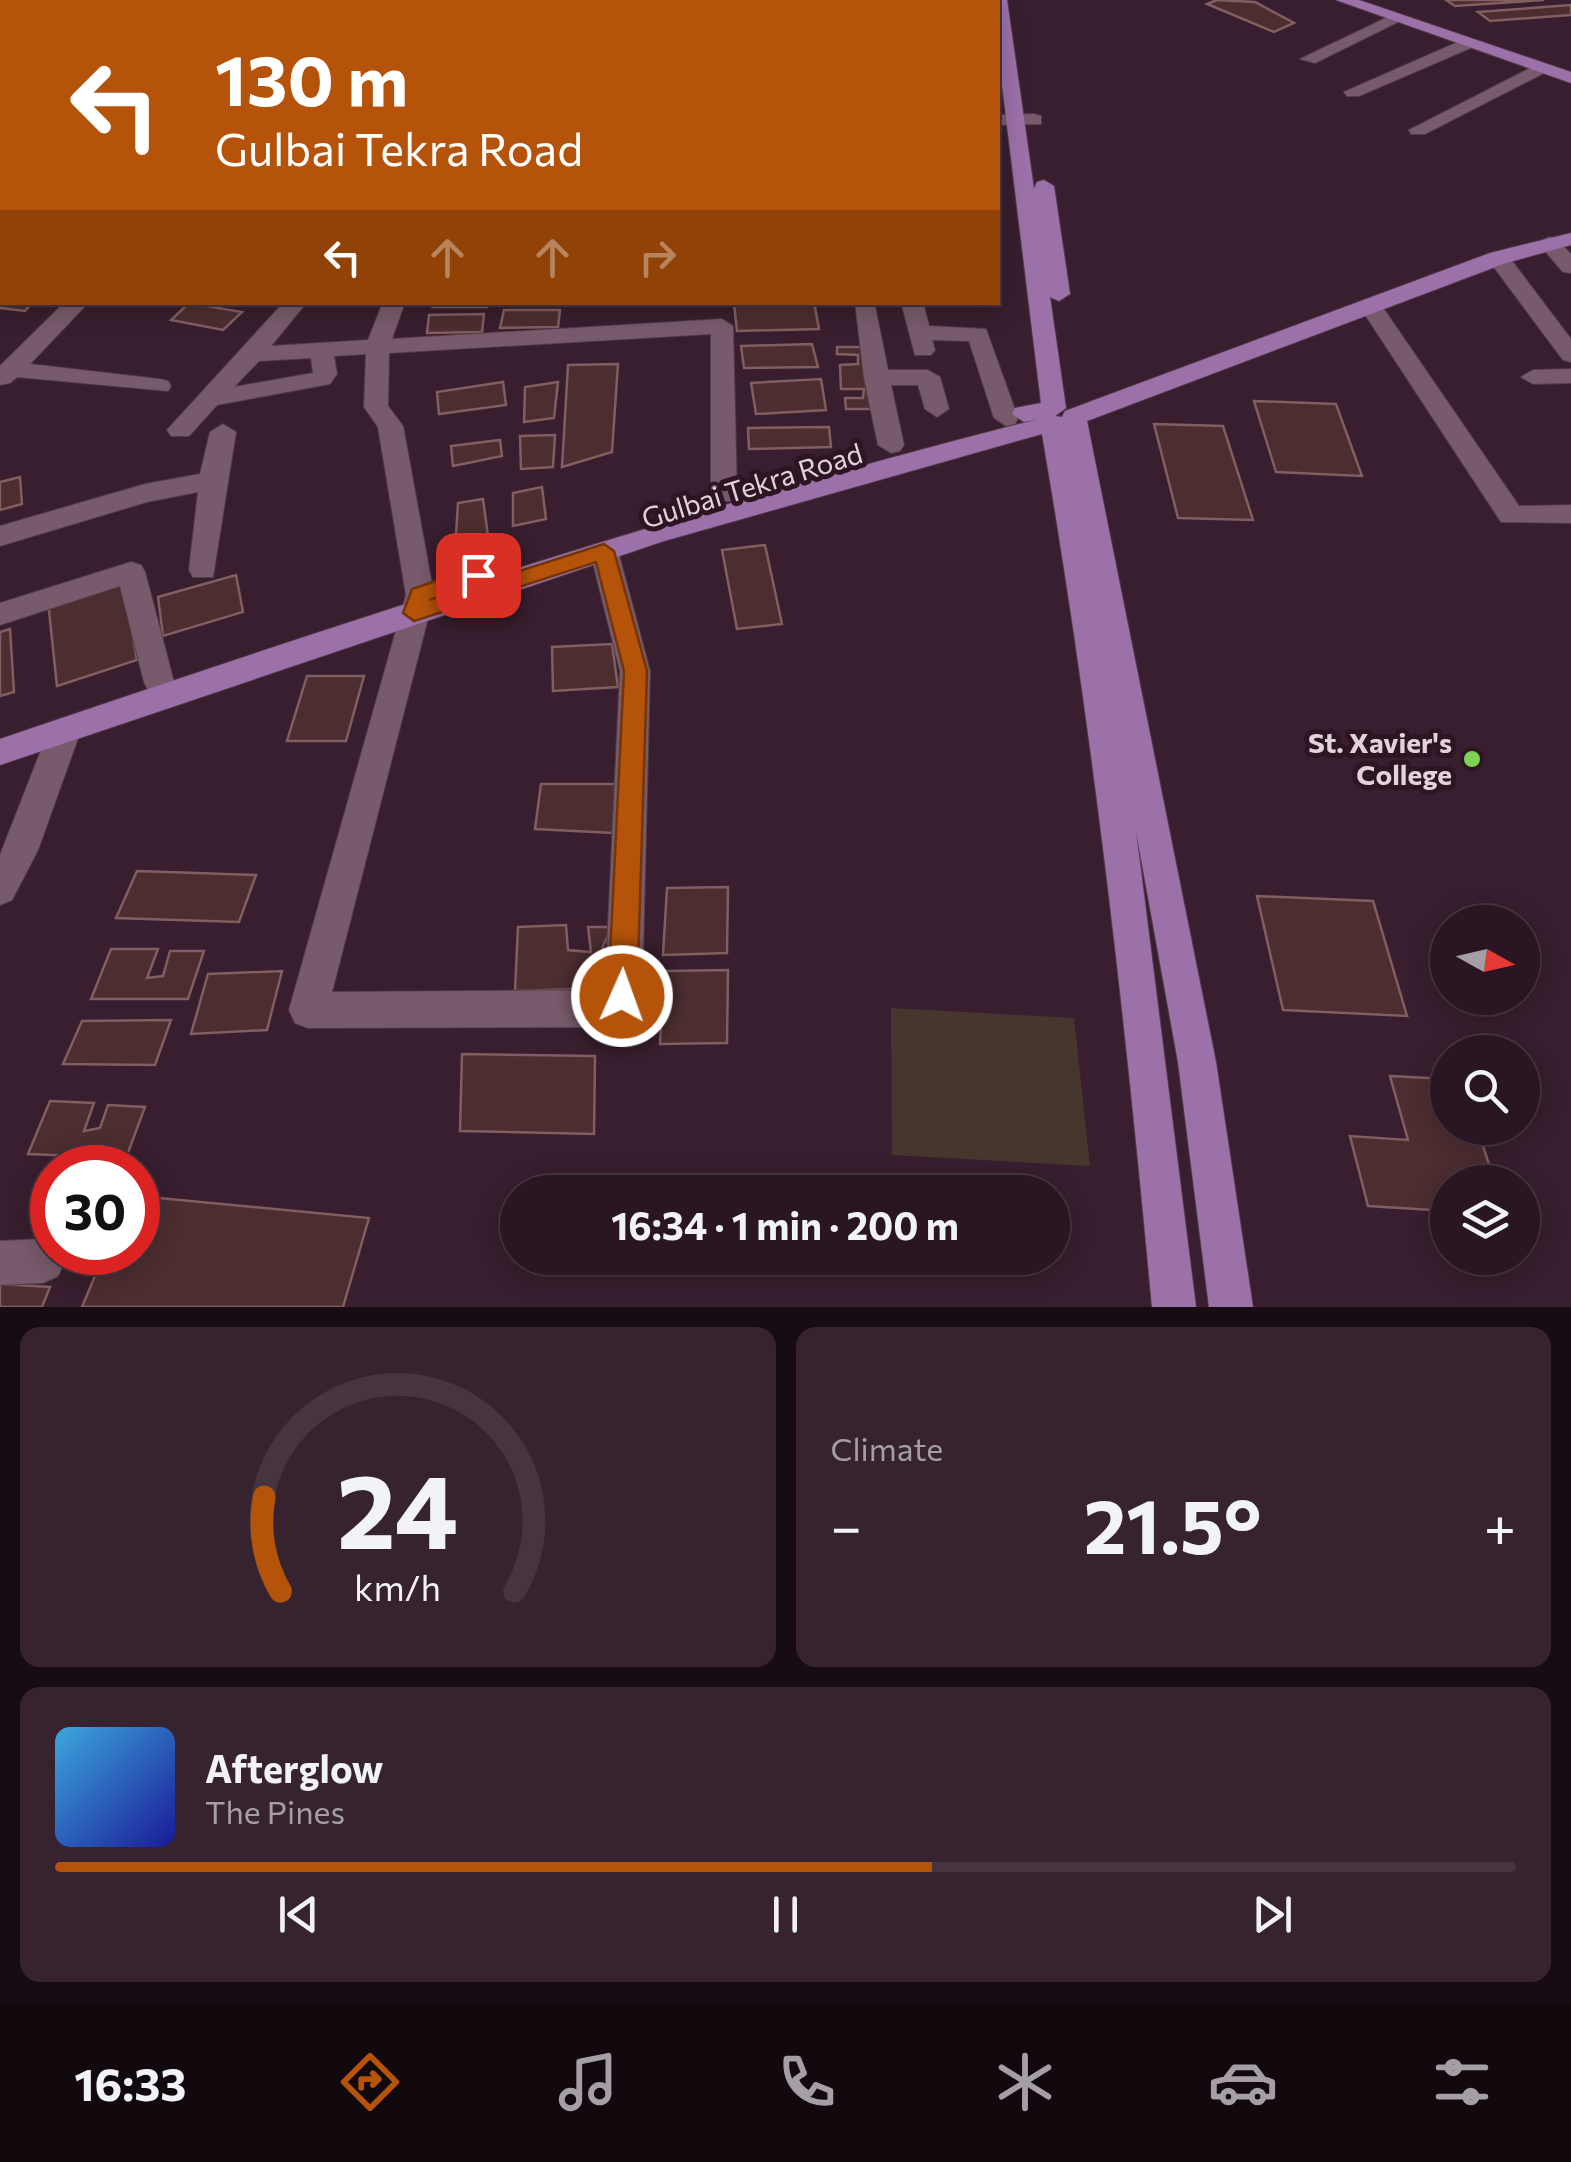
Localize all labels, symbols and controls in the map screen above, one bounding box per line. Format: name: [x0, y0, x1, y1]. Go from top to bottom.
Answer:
text: 130 m: [215, 35, 408, 120]
icon: left: [50, 40, 180, 170]
text: Gulbai Tekra Road: [215, 120, 583, 175]
icon: left: [315, 230, 370, 285]
icon: ahead: [420, 230, 475, 285]
icon: ahead: [525, 230, 580, 285]
icon: right: [630, 230, 685, 285]
street label: Gulbai Tekra Road: [637, 435, 866, 535]
pin: [436, 533, 521, 618]
icon: arrive: [451, 548, 506, 603]
place label: St. Xavier's College: [1308, 725, 1452, 791]
marker: St. Xavier's College: [1461, 748, 1483, 770]
north arrow: [1430, 905, 1540, 1015]
map controls: [1430, 905, 1540, 1275]
position arrow: [570, 944, 674, 1048]
button: search: [1430, 1035, 1540, 1145]
speed limit sign: 30: [30, 1145, 160, 1275]
button: layers: [1430, 1165, 1540, 1275]
text: 16:34 · 1 min · 200 m: [611, 1201, 959, 1248]
text: Climate: [831, 1428, 943, 1468]
text: 24: [337, 1443, 459, 1570]
text: 21.5°: [1084, 1478, 1262, 1569]
text: −: [831, 1491, 862, 1558]
text: +: [1484, 1491, 1516, 1558]
text: km/h: [354, 1565, 441, 1608]
text: Afterglow: [205, 1744, 383, 1791]
text: The Pines: [205, 1791, 345, 1831]
icon: previous: [271, 1887, 326, 1942]
icon: pause: [758, 1887, 813, 1942]
icon: next: [1245, 1887, 1300, 1942]
icon: directions: [335, 2047, 405, 2117]
icon: music: [553, 2047, 623, 2117]
icon: phone: [772, 2047, 842, 2117]
icon: climate: [990, 2047, 1060, 2117]
icon: car: [1208, 2047, 1278, 2117]
icon: filters: [1427, 2047, 1497, 2117]
text: 16:33: [74, 2055, 186, 2110]

